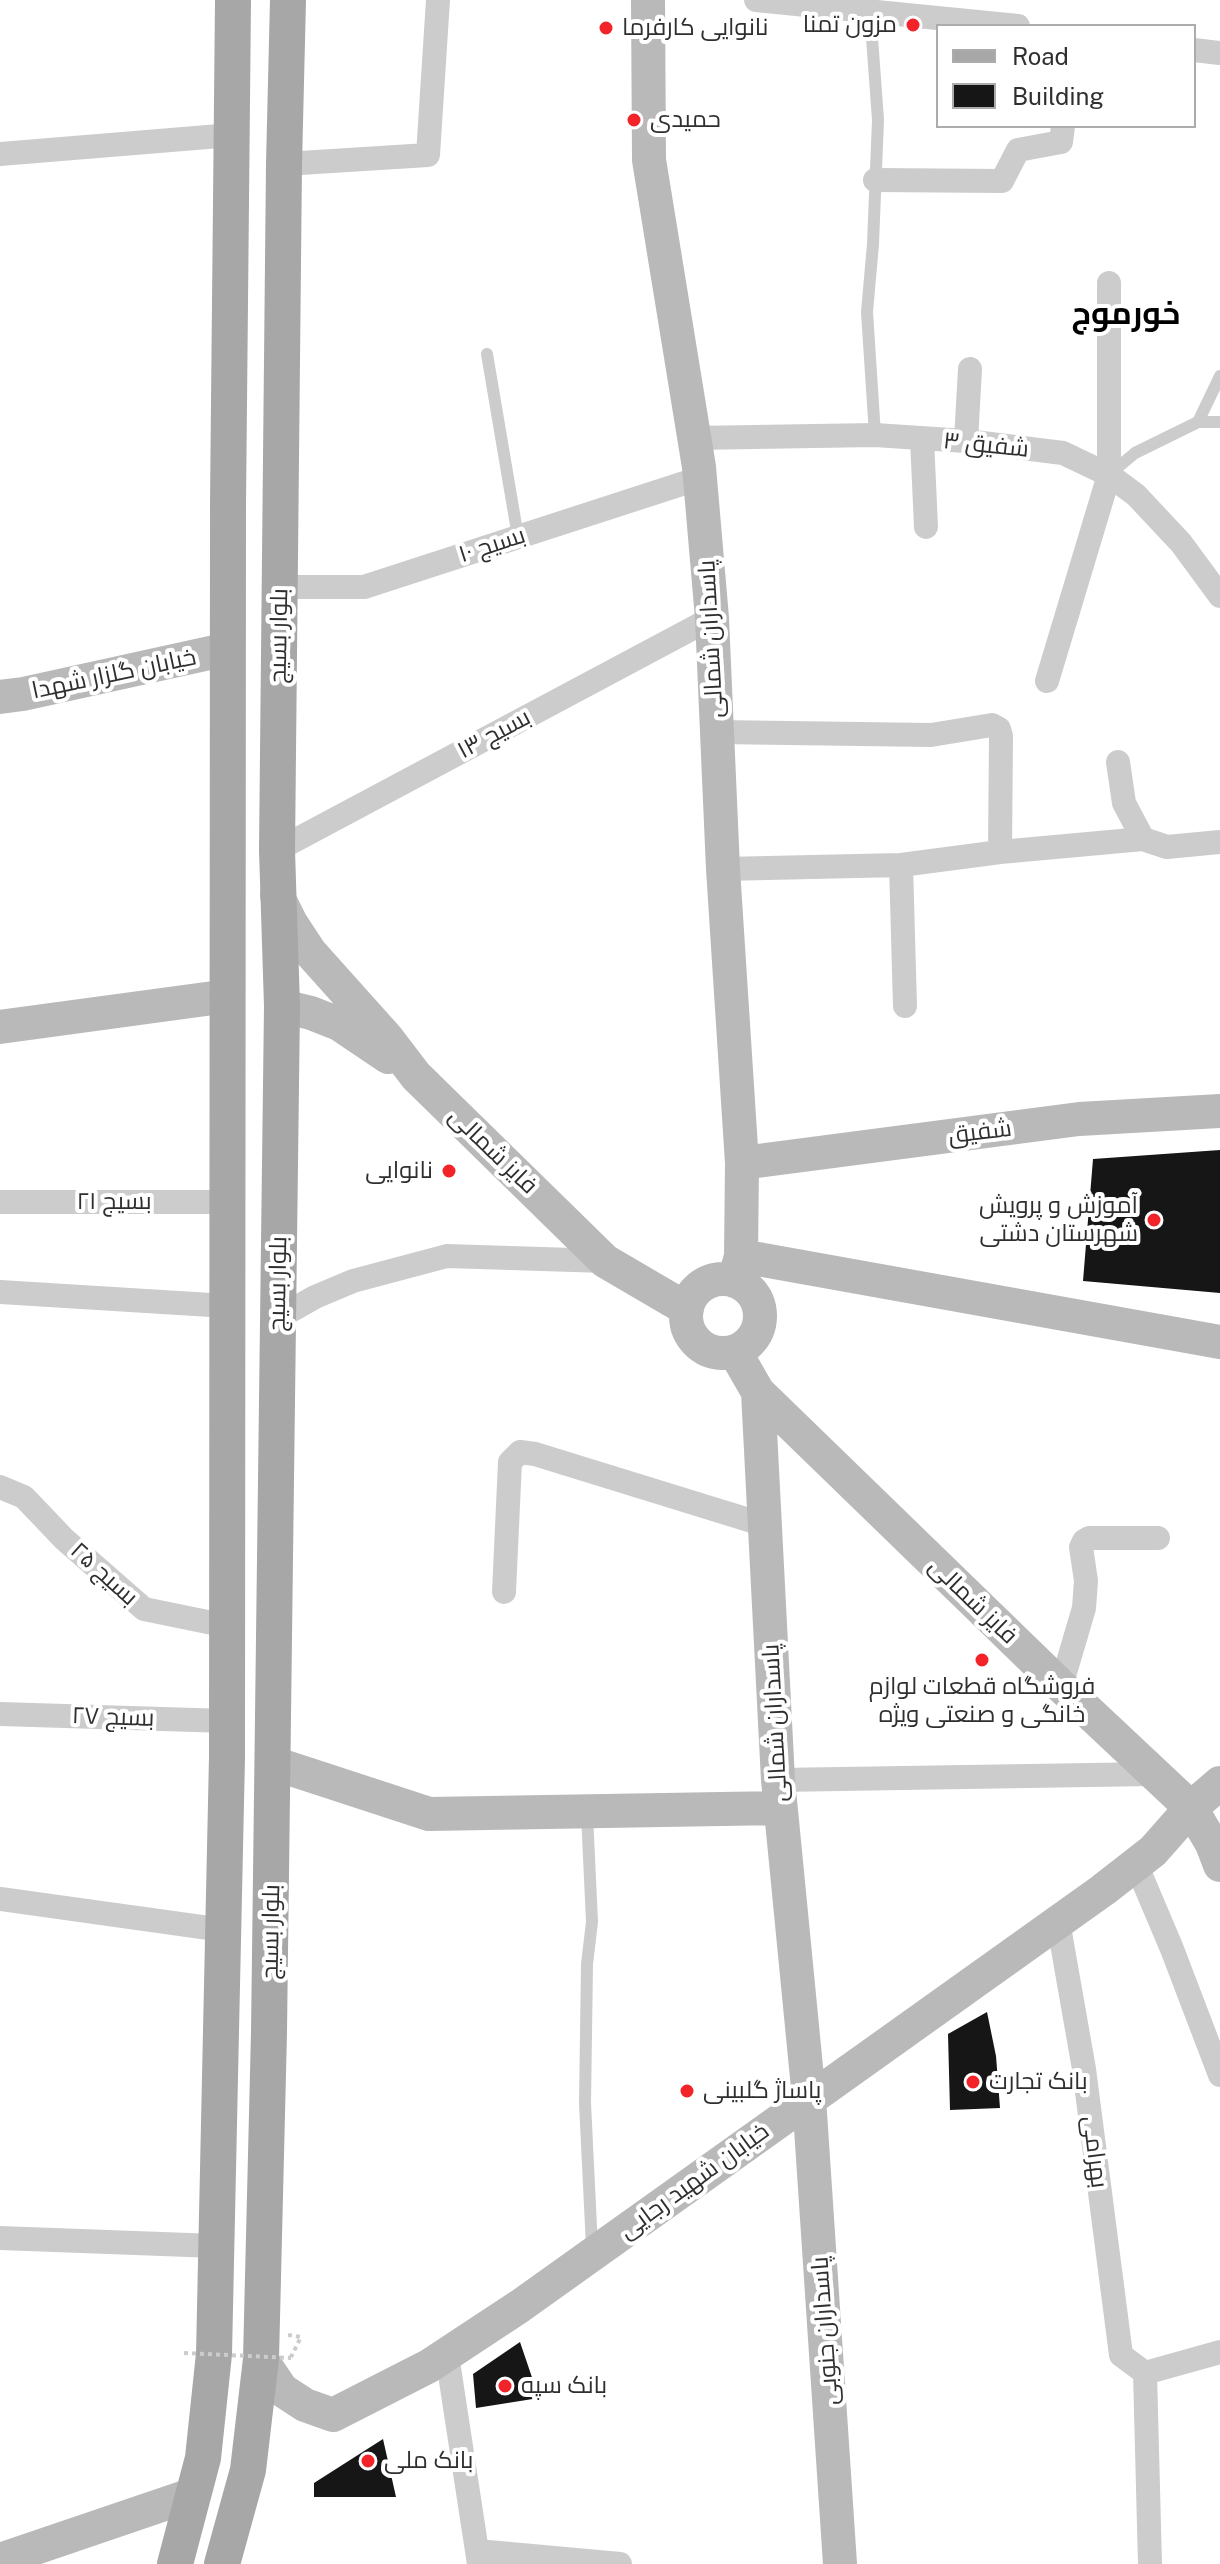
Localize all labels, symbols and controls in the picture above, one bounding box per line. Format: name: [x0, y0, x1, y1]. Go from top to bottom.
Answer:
place label: مزون تمنا: [803, 11, 897, 39]
place label: نانوایی کارفرما: [622, 14, 768, 42]
marker: مزون تمنا: [904, 16, 922, 34]
marker: نانوایی کارفرما: [597, 19, 615, 37]
legend: [936, 24, 1196, 128]
text: Road: [1012, 42, 1069, 70]
text: Building: [1012, 82, 1104, 110]
place label: حمیدی: [650, 106, 721, 134]
marker: حمیدی: [625, 111, 643, 129]
district label: خورموج: [1071, 295, 1181, 333]
street label: شفیق ۳: [942, 426, 1030, 464]
street label: بسیج ۱۰: [455, 521, 529, 569]
street label: پاسداران شمالی: [692, 559, 730, 719]
street label: بلوار بسیج: [264, 588, 294, 684]
street label: خیابان گلزار شهدا: [29, 643, 199, 705]
street label: بسیج ۱۳: [453, 703, 535, 765]
street label: فایز شمالی: [443, 1102, 543, 1200]
street label: شفیق: [947, 1114, 1013, 1150]
place label: نانوایی: [365, 1157, 433, 1185]
marker: نانوایی: [440, 1162, 458, 1180]
street label: بسیج ۲۱: [76, 1188, 152, 1216]
place label: آموزش و پرویش شهرستان دشتی: [979, 1192, 1138, 1248]
marker: آموزش و پرویش شهرستان دشتی: [1145, 1211, 1163, 1229]
street label: بلوار بسیج: [263, 1236, 293, 1332]
street label: بسیج ۲۵: [64, 1536, 144, 1612]
street label: فایز شمالی: [923, 1552, 1023, 1650]
street label: پاسداران شمالی: [756, 1643, 794, 1803]
marker: فروشگاه قطعات لوازم خانگی و صنعتی ویژه: [973, 1651, 991, 1669]
place label: فروشگاه قطعات لوازم خانگی و صنعتی ویژه: [869, 1673, 1095, 1729]
street label: بسیج ۲۷: [71, 1701, 155, 1733]
street label: بلوار بسیج: [256, 1884, 286, 1980]
place label: بانک تجارت: [989, 2068, 1088, 2096]
marker: بانک تجارت: [964, 2073, 982, 2091]
place label: پاساژ گلبینی: [703, 2077, 822, 2105]
marker: پاساژ گلبینی: [678, 2082, 696, 2100]
street label: بهرامی: [1076, 2114, 1114, 2190]
street label: خیابان شهید رجایی: [613, 2117, 775, 2245]
street label: پاسداران جنوبی: [805, 2256, 845, 2406]
place label: بانک سپه: [521, 2372, 607, 2400]
marker: بانک سپه: [496, 2377, 514, 2395]
place label: بانک ملی: [384, 2447, 473, 2475]
marker: بانک ملی: [359, 2452, 377, 2470]

